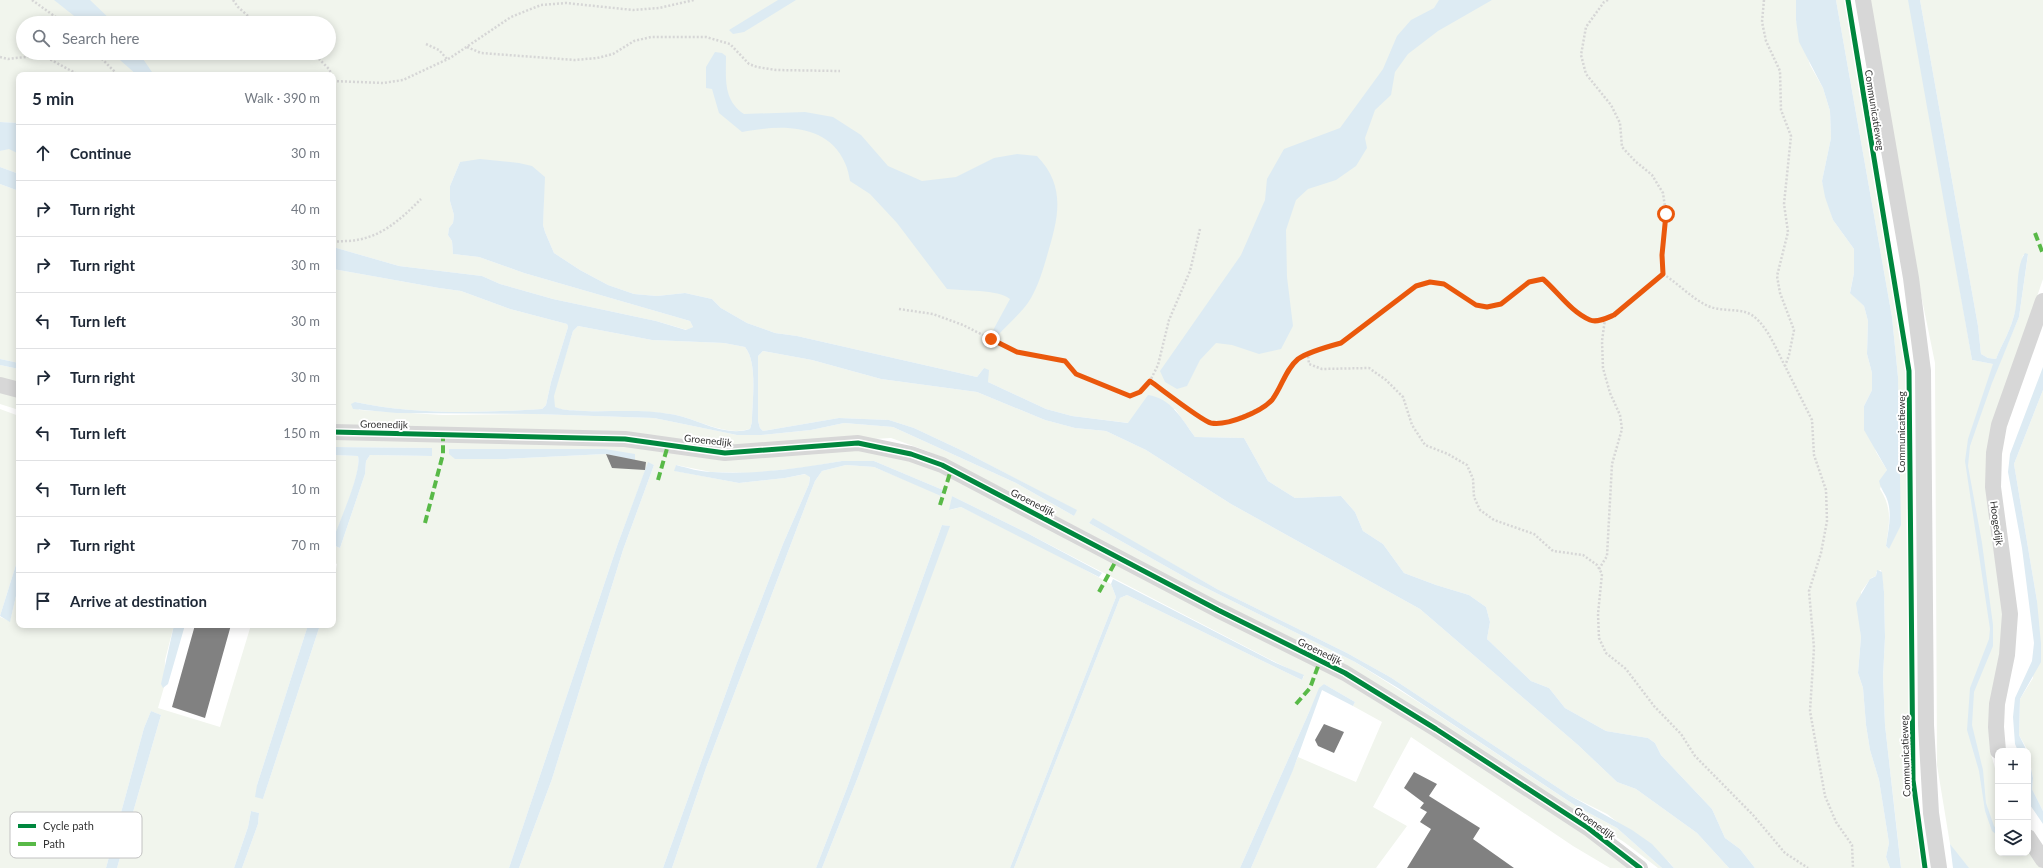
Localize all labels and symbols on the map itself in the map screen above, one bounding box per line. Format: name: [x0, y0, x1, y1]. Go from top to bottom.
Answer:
street label: Communicatieweg: [1863, 69, 1887, 151]
route start: [1657, 205, 1675, 223]
route end: [982, 330, 1000, 348]
street label: Communicatieweg: [1895, 391, 1907, 473]
street label: Groenedijk: [360, 418, 409, 430]
street label: Groenedijk: [684, 432, 733, 449]
street label: Groenedijk: [1009, 486, 1058, 519]
street label: Hoogedijk: [1988, 500, 2006, 547]
street label: Groenedijk: [1296, 635, 1345, 667]
street label: Communicatieweg: [1898, 715, 1912, 797]
street label: Groenedijk: [1572, 804, 1619, 842]
legend: [10, 812, 142, 858]
text: Cycle path: [43, 819, 94, 832]
text: Path: [43, 837, 65, 850]

